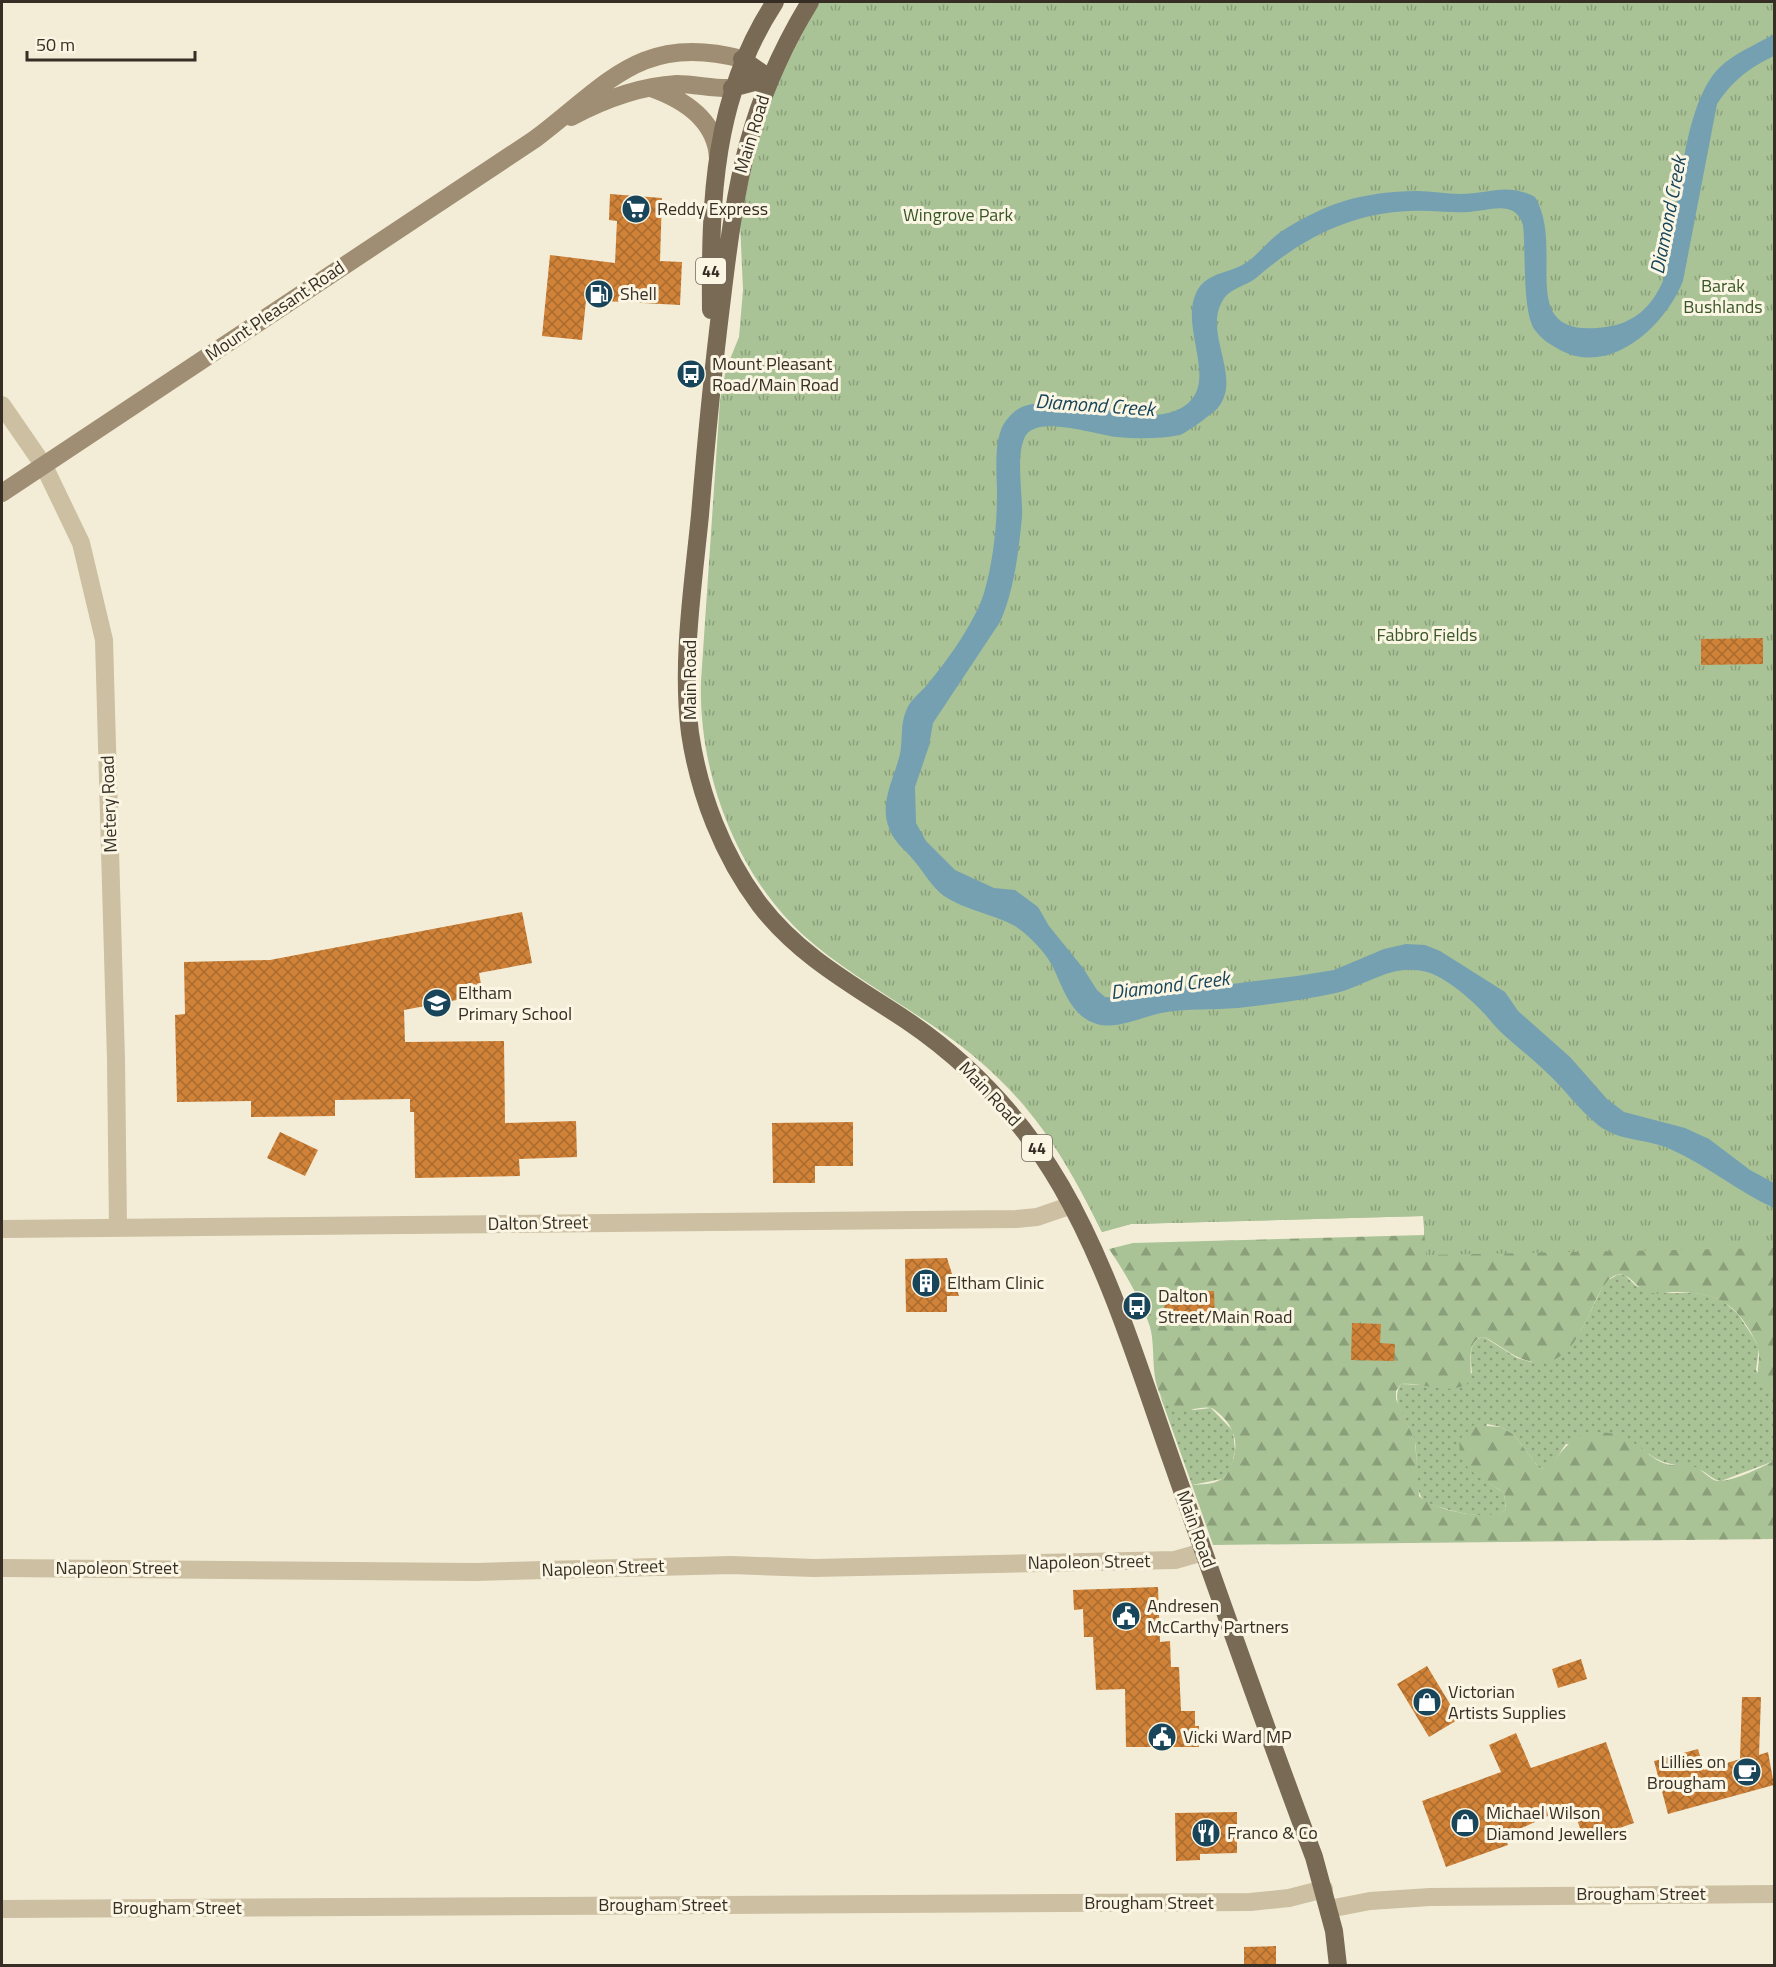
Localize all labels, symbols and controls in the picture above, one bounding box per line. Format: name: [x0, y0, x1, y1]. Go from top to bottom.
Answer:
scale bar: [27, 24, 195, 62]
text: 50 m: [36, 31, 75, 58]
street label: Main Road: [727, 91, 776, 176]
water label: Diamond Creek: [1641, 151, 1695, 277]
supermarket icon: Reddy Express: [620, 193, 652, 225]
place label: Reddy Express: [657, 195, 768, 222]
park label: Wingrove Park: [903, 201, 1013, 228]
street label: Mount Pleasant Road: [200, 254, 350, 367]
road number: 44: [696, 258, 726, 284]
park label: Barak Bushlands: [1683, 272, 1763, 320]
fuel station icon: Shell: [583, 278, 615, 310]
place label: Shell: [620, 280, 657, 307]
place label: Mount Pleasant Road/Main Road: [712, 350, 839, 398]
bus stop icon: Mount Pleasant Road/Main Road: [675, 358, 707, 390]
water label: Diamond Creek: [1034, 385, 1158, 424]
park label: Fabbro Fields: [1377, 621, 1477, 648]
street label: Main Road: [676, 640, 703, 720]
street label: Metery Road: [93, 755, 124, 853]
water label: Diamond Creek: [1109, 962, 1233, 1007]
place label: Eltham Primary School: [458, 979, 572, 1027]
school or university icon: Eltham Primary School: [421, 987, 453, 1019]
street label: Main Road: [953, 1055, 1028, 1132]
road number: 44: [1022, 1135, 1052, 1161]
street label: Dalton Street: [487, 1208, 589, 1237]
building icon: Eltham Clinic: [910, 1267, 942, 1299]
place label: Eltham Clinic: [947, 1269, 1045, 1296]
place label: Dalton Street/Main Road: [1158, 1282, 1293, 1330]
bus stop icon: Dalton Street/Main Road: [1121, 1290, 1153, 1322]
street label: Main Road: [1170, 1486, 1223, 1571]
street label: Napoleon Street: [1027, 1547, 1151, 1576]
street label: Napoleon Street: [541, 1552, 666, 1583]
street label: Napoleon Street: [56, 1554, 179, 1581]
place label: Andresen McCarthy Partners: [1147, 1592, 1289, 1640]
public building icon: Andresen McCarthy Partners: [1110, 1600, 1142, 1632]
place label: Victorian Artists Supplies: [1448, 1678, 1566, 1726]
shop icon: Victorian Artists Supplies: [1411, 1686, 1443, 1718]
public building icon: Vicki Ward MP: [1146, 1721, 1178, 1753]
place label: Vicki Ward MP: [1183, 1723, 1292, 1750]
place label: Lillies on Brougham: [1647, 1748, 1726, 1796]
cafe icon: Lillies on Brougham: [1731, 1756, 1763, 1788]
place label: Michael Wilson Diamond Jewellers: [1486, 1799, 1627, 1847]
shop icon: Michael Wilson Diamond Jewellers: [1449, 1807, 1481, 1839]
restaurant icon: Franco & Co: [1190, 1817, 1222, 1849]
place label: Franco & Co: [1227, 1819, 1318, 1846]
street label: Brougham Street: [1576, 1880, 1706, 1907]
street label: Brougham Street: [1084, 1889, 1214, 1916]
street label: Brougham Street: [598, 1891, 728, 1918]
street label: Brougham Street: [112, 1894, 242, 1921]

